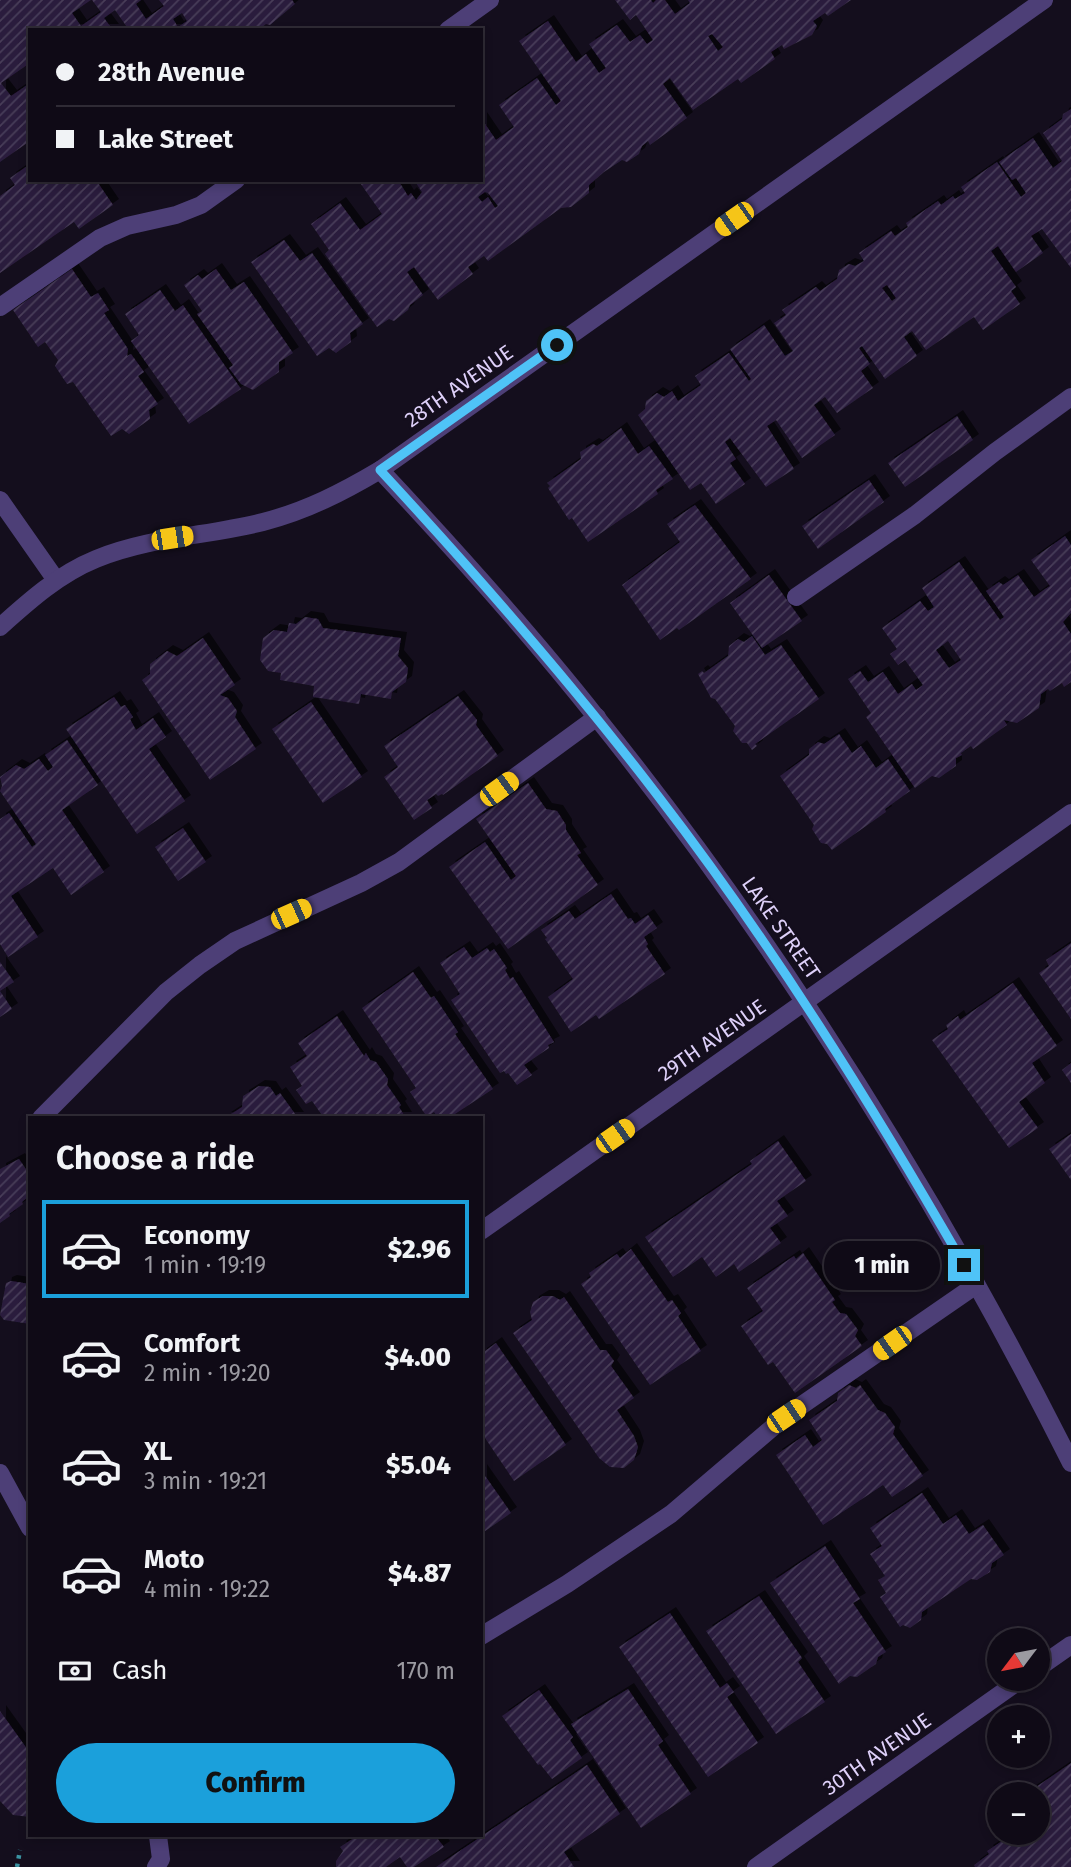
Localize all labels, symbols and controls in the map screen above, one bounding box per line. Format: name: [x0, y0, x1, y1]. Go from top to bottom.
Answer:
text: 28th Avenue: [98, 57, 245, 88]
text: Lake Street: [98, 124, 233, 155]
car: [711, 198, 758, 240]
route start: [541, 329, 573, 361]
street label: 28TH AVENUE: [400, 339, 518, 433]
car: [150, 524, 195, 552]
car: [476, 768, 523, 810]
street label: LAKE STREET: [736, 872, 826, 985]
car: [268, 896, 315, 932]
street label: 29TH AVENUE: [653, 993, 771, 1087]
car: [592, 1115, 639, 1157]
text: Choose a ride: [56, 1139, 254, 1177]
icon: car: [60, 1218, 123, 1281]
text: Economy: [144, 1220, 250, 1251]
text: $2.96: [388, 1234, 451, 1265]
callout: 1 min: [824, 1240, 940, 1290]
route end: [948, 1249, 980, 1281]
text: 1 min · 19:19: [144, 1251, 266, 1279]
text: 1 min: [854, 1251, 910, 1279]
car: [869, 1322, 916, 1364]
icon: car: [60, 1326, 123, 1389]
text: Comfort: [144, 1328, 240, 1359]
text: $4.00: [385, 1342, 451, 1373]
text: 2 min · 19:20: [144, 1359, 271, 1387]
car: [763, 1396, 810, 1436]
icon: car: [60, 1434, 123, 1497]
text: XL: [144, 1436, 172, 1467]
text: $5.04: [386, 1450, 451, 1481]
text: 3 min · 19:21: [144, 1467, 267, 1495]
icon: car: [60, 1542, 123, 1605]
text: Moto: [144, 1544, 204, 1575]
text: $4.87: [388, 1558, 451, 1589]
text: 4 min · 19:22: [144, 1575, 270, 1603]
north arrow: [987, 1628, 1050, 1690]
map controls: [987, 1628, 1050, 1845]
icon: cash: [56, 1652, 94, 1690]
text: Cash: [112, 1655, 168, 1686]
text: 170 m: [396, 1657, 455, 1685]
button: +: [987, 1705, 1050, 1768]
street label: 30TH AVENUE: [818, 1707, 936, 1801]
button: Confirm: [56, 1743, 455, 1823]
button: −: [987, 1782, 1050, 1845]

